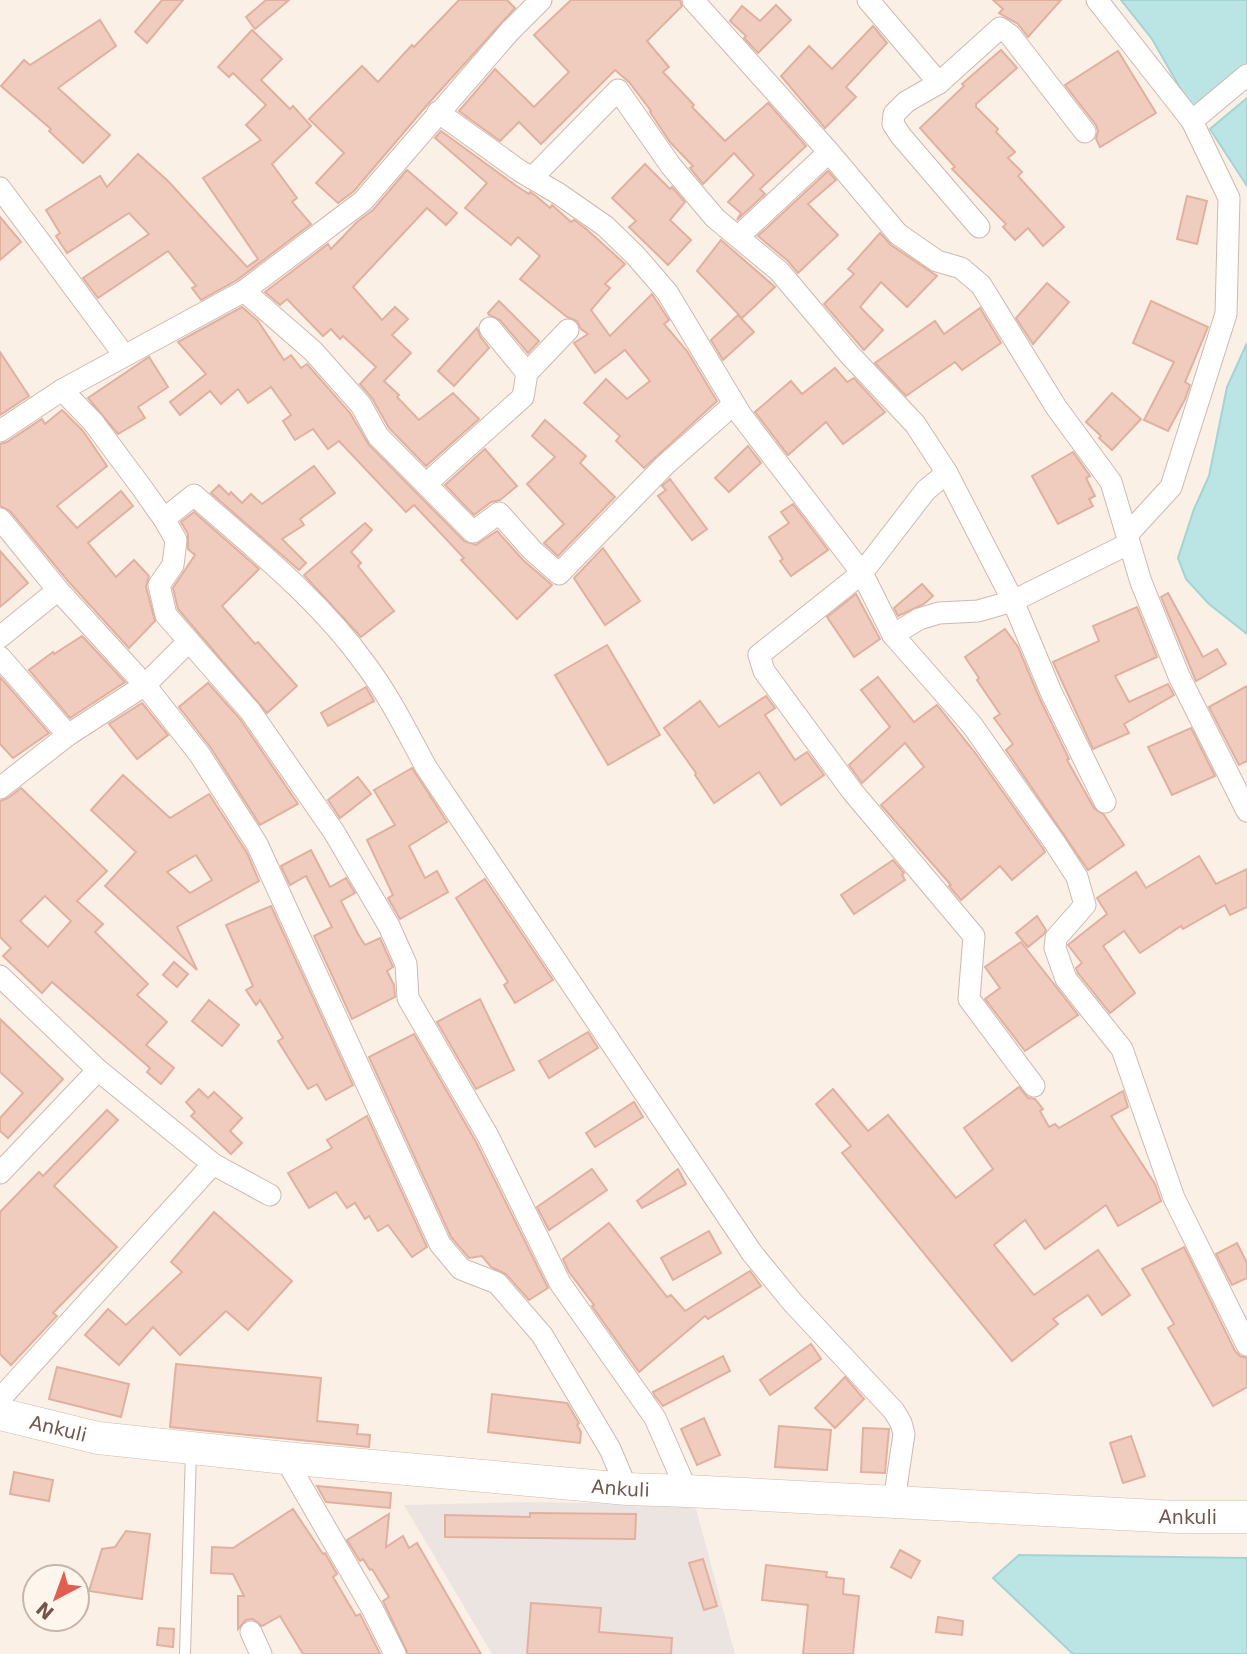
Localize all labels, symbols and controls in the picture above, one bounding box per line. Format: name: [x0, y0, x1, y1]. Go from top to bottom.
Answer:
street label: Ankuli: [27, 1411, 89, 1446]
street label: Ankuli: [591, 1475, 650, 1501]
street label: Ankuli: [1158, 1505, 1217, 1528]
north arrow: [21, 1563, 91, 1633]
text: N: [32, 1597, 58, 1624]

